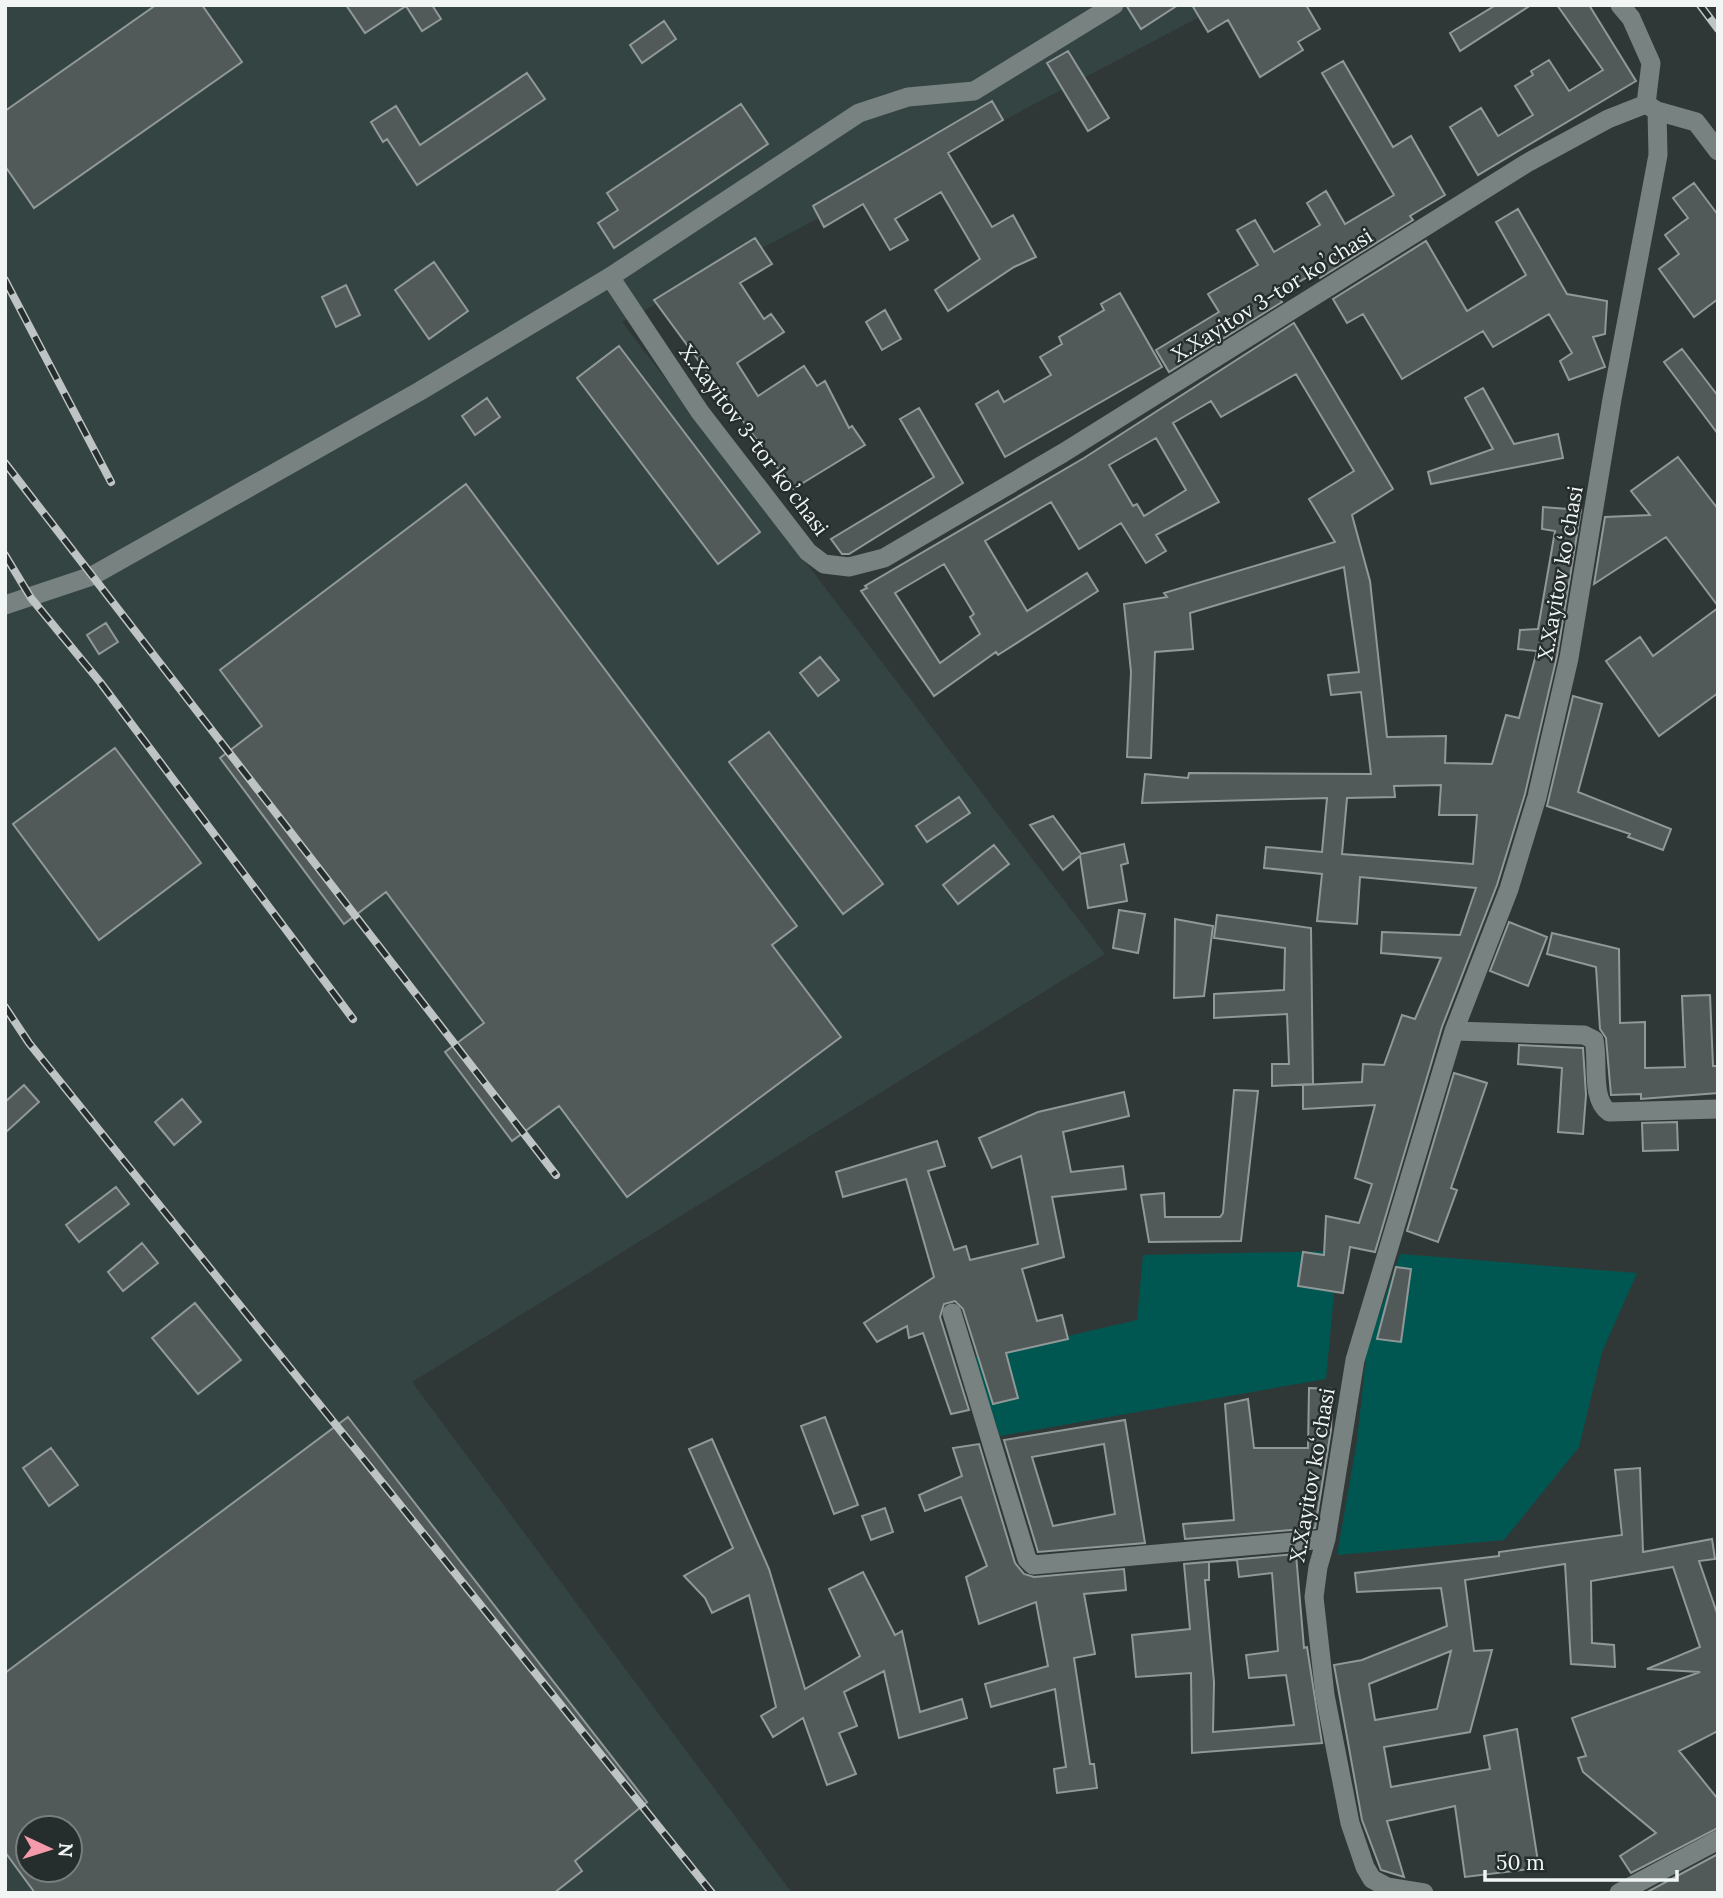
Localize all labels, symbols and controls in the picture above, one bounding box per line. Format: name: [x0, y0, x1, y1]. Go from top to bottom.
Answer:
street label: X.Xayitov 3-tor koʼchasi: [1166, 222, 1378, 368]
street label: X.Xayitov 3-tor koʼchasi: [673, 339, 835, 541]
street label: X.Xayitov koʻchasi: [1531, 484, 1589, 662]
street label: X.Xayitov koʻchasi: [1283, 1386, 1341, 1564]
north arrow: [14, 1814, 84, 1884]
scale bar: [1485, 1839, 1678, 1883]
text: N: [53, 1842, 78, 1859]
text: 50 m: [1496, 1849, 1545, 1876]

